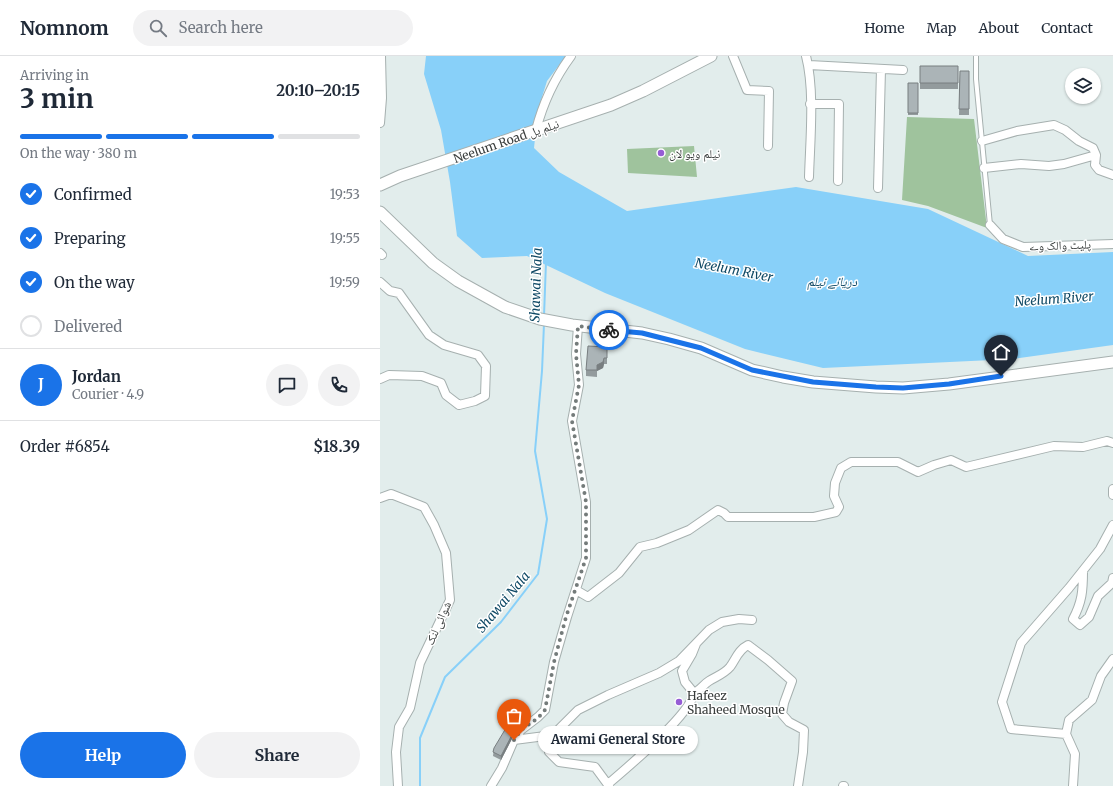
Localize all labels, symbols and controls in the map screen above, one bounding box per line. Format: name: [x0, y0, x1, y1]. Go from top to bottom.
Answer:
search box: [133, 10, 413, 46]
text: Nomnom: [20, 16, 109, 40]
icon: search: [147, 17, 169, 39]
text: Search here: [179, 18, 263, 37]
text: Home: [864, 19, 905, 37]
text: Map: [927, 19, 956, 37]
text: About: [978, 19, 1019, 37]
text: Contact: [1041, 19, 1093, 37]
text: Arriving in: [20, 67, 89, 84]
map controls: [1065, 68, 1101, 104]
button: layers: [1065, 68, 1101, 104]
text: 20:10–20:15: [276, 81, 360, 100]
text: 3 min: [20, 82, 94, 115]
street label: Neelum Road نیلم پل: [451, 116, 561, 167]
text: On the way · 380 m: [20, 145, 137, 162]
place label: نیلم ویو لان: [669, 146, 720, 162]
marker: نیلم ویو لان: [656, 148, 666, 158]
icon: check: [20, 183, 42, 205]
text: Confirmed: [54, 185, 132, 204]
text: 19:53: [330, 186, 360, 203]
icon: check: [20, 227, 42, 249]
text: Preparing: [54, 229, 126, 248]
text: 19:55: [330, 230, 360, 247]
street label: پلیٹ والک وے: [1029, 236, 1092, 254]
water label: Shawai Nala: [526, 247, 546, 323]
water label: Neelum River: [694, 254, 775, 286]
icon: check: [20, 271, 42, 293]
text: On the way: [54, 273, 135, 292]
water label: دریائے نیلم: [807, 273, 858, 290]
text: 19:59: [329, 274, 360, 291]
water label: Neelum River: [1014, 288, 1095, 310]
courier: [589, 310, 629, 350]
text: Delivered: [54, 317, 122, 336]
icon: bike: [598, 319, 620, 341]
pin: [984, 335, 1018, 376]
icon: home: [990, 341, 1012, 363]
button: chat: [266, 364, 308, 406]
button: phone: [318, 364, 360, 406]
text: Jordan: [72, 367, 121, 386]
text: J: [38, 375, 44, 394]
text: Courier · 4.9: [72, 386, 144, 403]
text: Order #6854: [20, 437, 110, 456]
text: $18.39: [313, 437, 360, 456]
water label: Shawai Nala: [472, 568, 534, 636]
street label: شوائی لنک: [422, 599, 454, 647]
place label: Hafeez Shaheed Mosque: [687, 688, 785, 717]
marker: Hafeez Shaheed Mosque: [674, 697, 684, 707]
pin: [497, 699, 531, 740]
icon: bag: [503, 705, 525, 727]
callout: Awami General Store: [538, 726, 698, 754]
text: Awami General Store: [551, 731, 685, 748]
button: Help: [20, 732, 186, 778]
button: Share: [194, 732, 360, 778]

